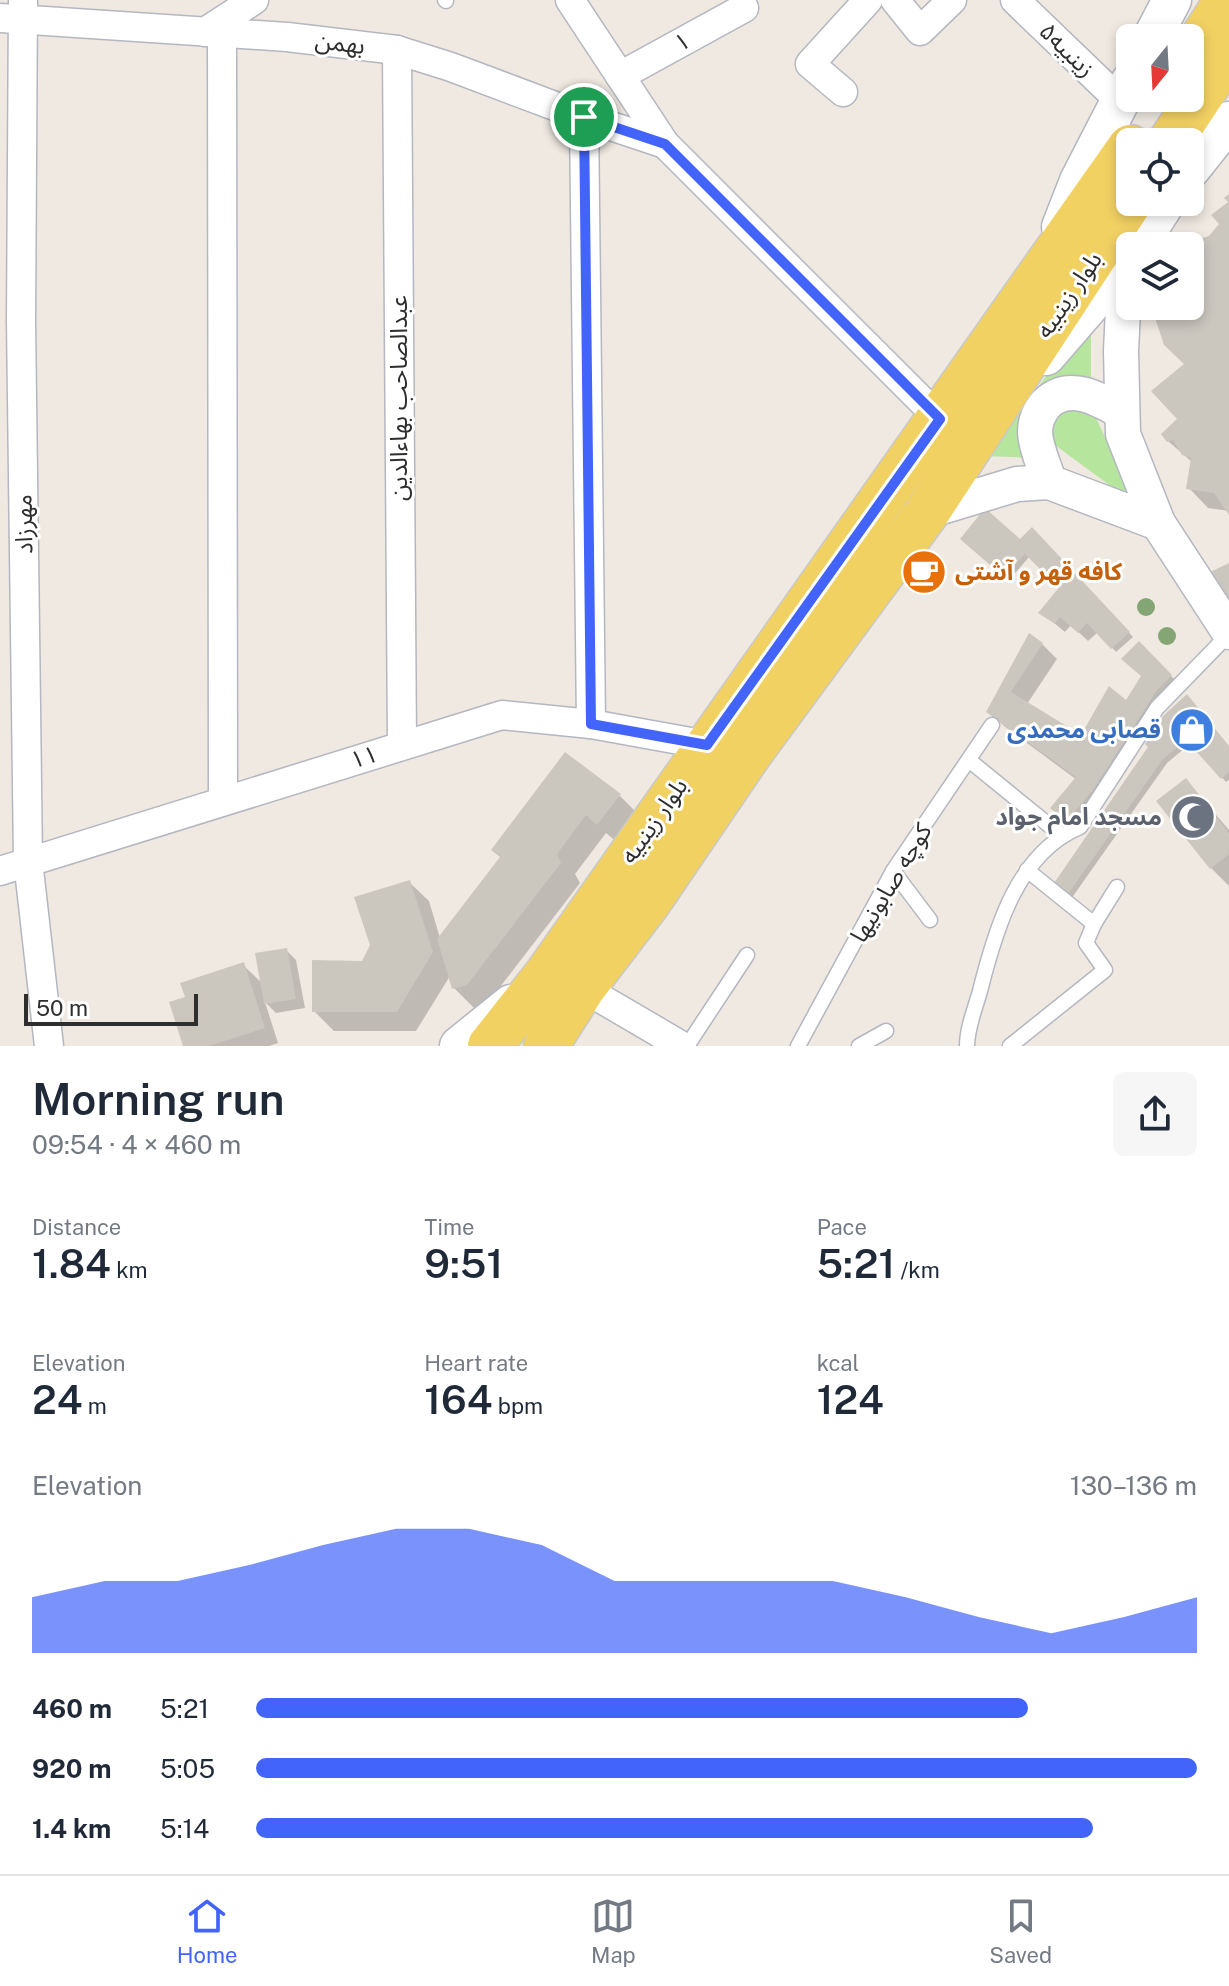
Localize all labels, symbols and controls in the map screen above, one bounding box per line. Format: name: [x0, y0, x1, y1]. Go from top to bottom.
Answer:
street label: زینبیه۵: [1034, 16, 1101, 83]
north arrow: [1116, 24, 1204, 112]
map controls: [1116, 24, 1204, 320]
street label: بهمن: [314, 25, 367, 59]
street label: ۱: [669, 26, 694, 57]
pin: [550, 83, 618, 151]
icon: arrive: [562, 95, 606, 139]
button: locate: [1116, 128, 1204, 216]
button: layers: [1116, 232, 1204, 320]
street label: بلوار زینبیه: [1029, 246, 1108, 343]
street label: عبدالصاحب بهاءالدین: [384, 295, 413, 501]
street label: مهرزاد: [8, 494, 39, 554]
cafe icon: کافه قهر و آشتی: [900, 548, 948, 596]
place label: کافه قهر و آشتی: [955, 557, 1123, 586]
shop icon: قصابی محمدی: [1168, 706, 1216, 754]
place label: قصابی محمدی: [1007, 715, 1161, 744]
street label: ۱۱: [346, 739, 381, 773]
street label: بلوار زینبیه: [614, 772, 693, 869]
mosque icon: مسجد امام جواد: [1169, 793, 1217, 841]
place label: مسجد امام جواد: [995, 802, 1162, 835]
street label: کوچه صابونیها: [844, 817, 939, 948]
scale bar: [24, 990, 198, 1026]
text: 50 m: [36, 995, 88, 1021]
button: share: [1113, 1072, 1197, 1156]
text: Morning run: [32, 1073, 285, 1125]
text: 09:54 · 4 × 460 m: [32, 1129, 241, 1160]
text: Distance: [32, 1214, 121, 1240]
text: Time: [424, 1214, 474, 1240]
text: Pace: [817, 1214, 867, 1240]
text: 1.84: [32, 1240, 111, 1287]
text: 9:51: [424, 1240, 503, 1287]
text: 5:21: [817, 1240, 895, 1287]
text: km: [111, 1257, 148, 1283]
text: /km: [895, 1257, 940, 1283]
text: Elevation: [32, 1350, 125, 1376]
text: Heart rate: [424, 1350, 528, 1376]
text: kcal: [817, 1350, 859, 1376]
text: 24: [32, 1376, 82, 1423]
text: 164: [424, 1376, 492, 1423]
text: 124: [817, 1376, 884, 1423]
text: m: [82, 1393, 107, 1419]
text: bpm: [492, 1393, 543, 1419]
text: Elevation: [32, 1470, 142, 1501]
text: 130–136 m: [1070, 1470, 1197, 1501]
text: 460 m: [32, 1693, 112, 1724]
text: 5:21: [160, 1693, 209, 1724]
text: 920 m: [32, 1753, 112, 1784]
text: 5:05: [160, 1753, 215, 1784]
text: 1.4 km: [32, 1813, 111, 1844]
text: 5:14: [160, 1813, 209, 1844]
tab: Home: [177, 1894, 237, 1968]
tab: Map: [591, 1894, 636, 1968]
tab: Saved: [989, 1894, 1052, 1968]

